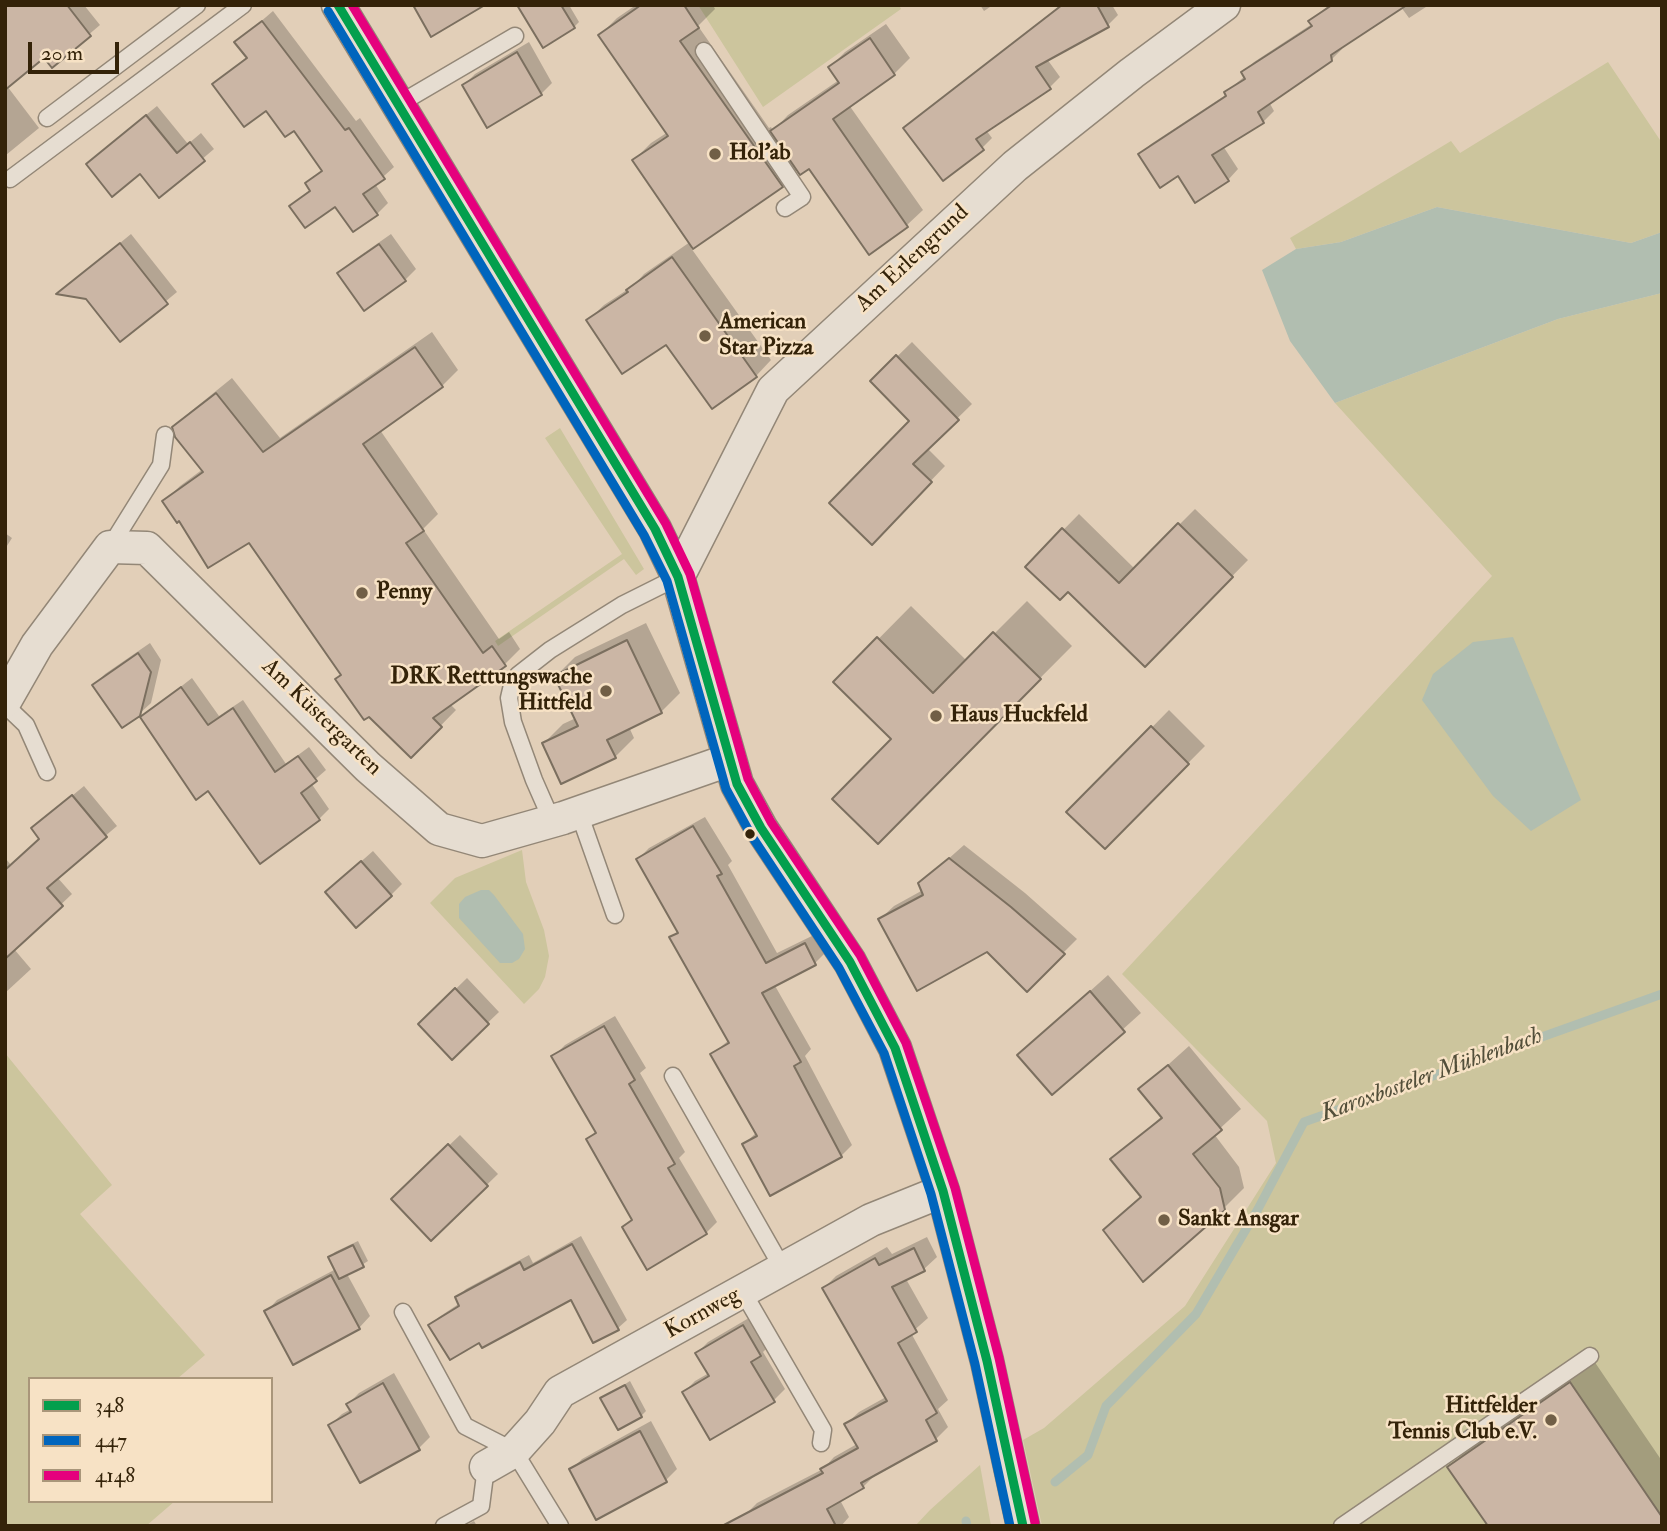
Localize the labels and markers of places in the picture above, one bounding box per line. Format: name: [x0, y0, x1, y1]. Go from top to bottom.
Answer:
place label: Hol'ab: [729, 140, 790, 168]
marker: Hol'ab: [707, 146, 723, 162]
place label: American Star Pizza: [719, 309, 813, 363]
marker: American Star Pizza: [697, 328, 713, 344]
place label: Penny: [376, 579, 432, 607]
marker: Penny: [354, 585, 370, 601]
place label: DRK Retttungswache Hittfeld: [390, 664, 592, 718]
marker: DRK Retttungswache Hittfeld: [598, 683, 614, 699]
place label: Haus Huckfeld: [950, 702, 1088, 730]
marker: Haus Huckfeld: [928, 708, 944, 724]
unlabelled marker: [743, 827, 757, 841]
place label: Sankt Ansgar: [1178, 1206, 1299, 1234]
marker: Sankt Ansgar: [1156, 1212, 1172, 1228]
place label: Hittfelder Tennis Club e.V.: [1388, 1393, 1537, 1447]
marker: Hittfelder Tennis Club e.V.: [1543, 1412, 1559, 1428]

